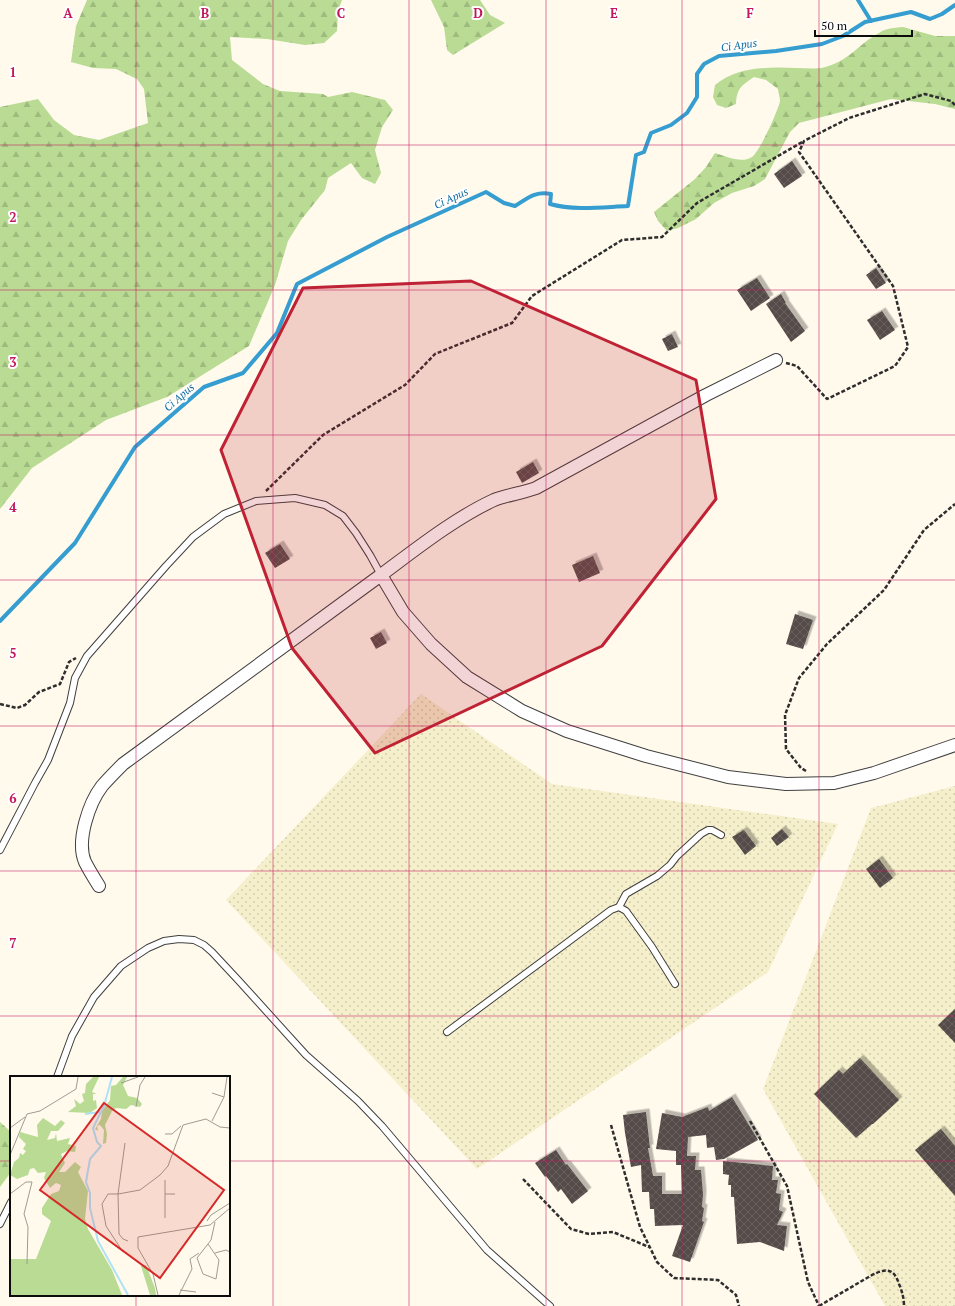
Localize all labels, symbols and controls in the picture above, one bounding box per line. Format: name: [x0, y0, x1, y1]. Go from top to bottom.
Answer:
text: A: [63, 4, 73, 22]
text: B: [201, 4, 209, 22]
text: C: [337, 4, 345, 22]
text: D: [473, 4, 483, 22]
text: E: [610, 4, 618, 22]
text: F: [746, 4, 754, 22]
scale bar: [815, 12, 912, 38]
text: 50 m: [821, 18, 848, 33]
water label: Ci Apus: [720, 35, 758, 54]
text: 1: [9, 63, 17, 81]
water label: Ci Apus: [432, 184, 471, 212]
text: 2: [9, 208, 17, 226]
text: 3: [9, 353, 17, 371]
water label: Ci Apus: [161, 380, 198, 414]
text: 4: [9, 498, 17, 516]
text: 5: [9, 644, 17, 662]
text: 6: [9, 789, 17, 807]
text: 7: [9, 934, 17, 952]
inset map: [10, 1076, 230, 1296]

